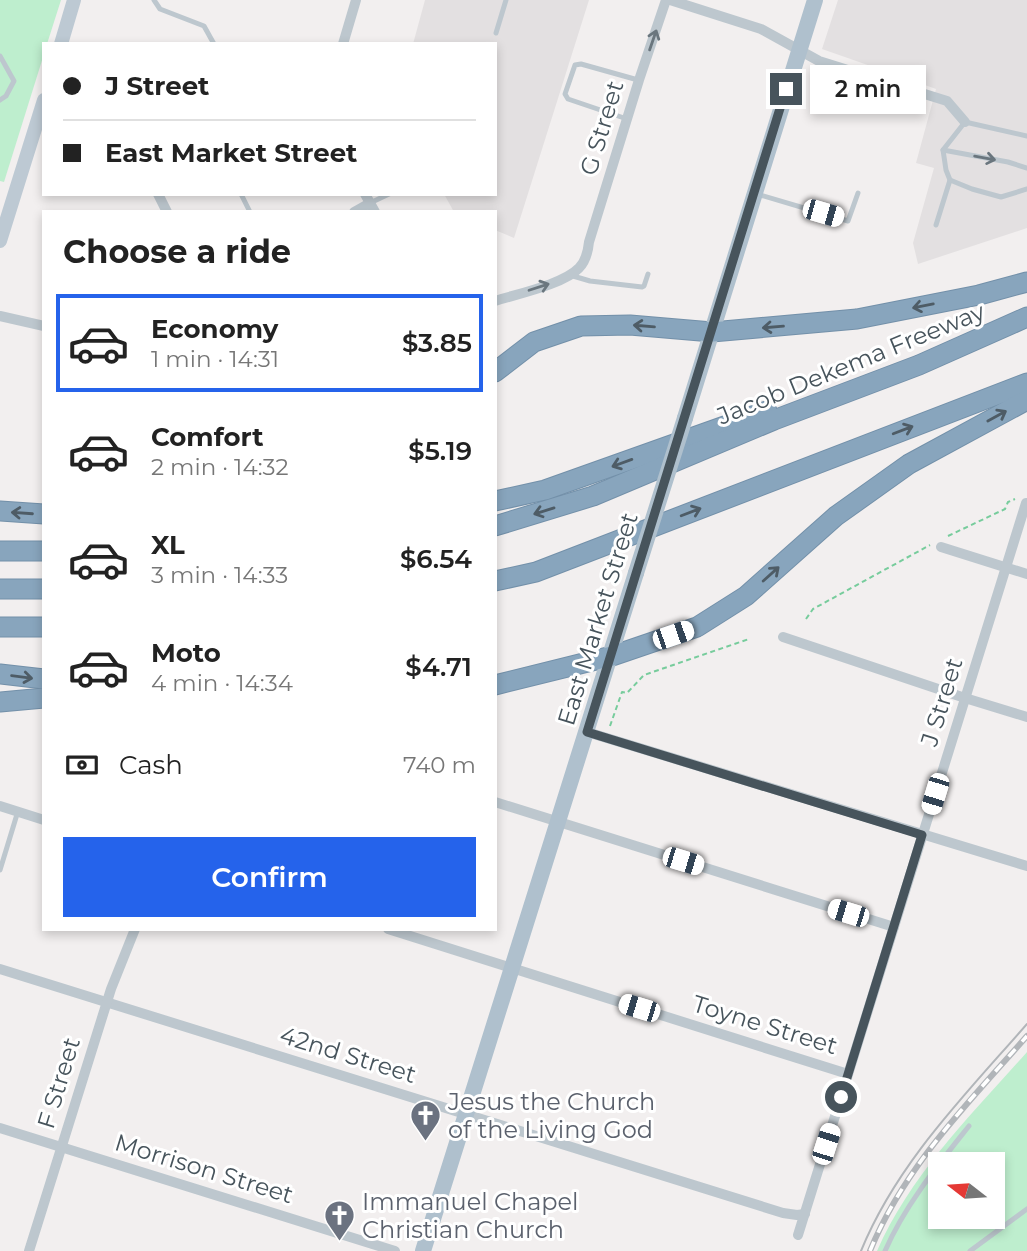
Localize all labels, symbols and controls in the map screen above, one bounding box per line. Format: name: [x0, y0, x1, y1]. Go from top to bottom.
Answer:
one-way arrow: [647, 29, 660, 51]
callout: 2 min: [810, 64, 926, 114]
text: J Street: [105, 70, 209, 102]
route end: [770, 73, 802, 105]
text: 2 min: [835, 75, 901, 103]
street label: G Street: [573, 77, 630, 179]
text: East Market Street: [105, 137, 357, 169]
one-way arrow: [973, 152, 996, 165]
car: [800, 197, 847, 229]
text: Choose a ride: [63, 232, 291, 271]
one-way arrow: [527, 280, 549, 292]
street label: Jacob Dekema Freeway: [712, 297, 989, 431]
one-way arrow: [912, 300, 935, 314]
icon: car: [67, 312, 130, 375]
text: Economy: [151, 313, 278, 345]
one-way arrow: [633, 319, 655, 332]
one-way arrow: [763, 321, 785, 334]
text: $3.85: [402, 327, 472, 359]
text: 1 min · 14:31: [151, 345, 279, 373]
one-way arrow: [986, 409, 1007, 422]
icon: car: [67, 420, 130, 483]
text: Comfort: [151, 421, 263, 453]
one-way arrow: [892, 423, 913, 436]
text: $5.19: [408, 435, 472, 467]
text: 2 min · 14:32: [151, 453, 289, 481]
one-way arrow: [611, 458, 633, 470]
one-way arrow: [533, 505, 555, 518]
one-way arrow: [679, 505, 701, 517]
one-way arrow: [11, 506, 34, 519]
street label: East Market Street: [551, 509, 644, 729]
icon: car: [67, 528, 130, 591]
text: XL: [151, 529, 185, 561]
text: $6.54: [400, 543, 472, 575]
text: 3 min · 14:33: [151, 561, 288, 589]
one-way arrow: [762, 565, 779, 582]
car: [650, 618, 697, 652]
icon: car: [67, 636, 130, 699]
text: Moto: [151, 637, 221, 669]
text: $4.71: [405, 651, 472, 683]
street label: J Street: [914, 654, 969, 751]
text: 4 min · 14:34: [151, 669, 293, 697]
one-way arrow: [10, 670, 33, 683]
icon: cash: [63, 746, 101, 784]
text: Cash: [119, 749, 183, 781]
text: 740 m: [403, 751, 476, 779]
car: [919, 771, 952, 817]
button: Confirm: [63, 837, 476, 917]
car: [660, 845, 707, 877]
car: [825, 897, 872, 929]
street label: Toyne Street: [689, 989, 841, 1060]
car: [616, 992, 663, 1024]
street label: 42nd Street: [277, 1020, 420, 1089]
street label: F Street: [31, 1033, 86, 1132]
route start: [825, 1081, 857, 1113]
place label: Jesus the Church of the Living God: [447, 1087, 655, 1144]
church icon: Jesus the Church of the Living God: [408, 1099, 442, 1143]
car: [810, 1121, 843, 1167]
street label: Morrison Street: [111, 1128, 297, 1210]
north arrow: [928, 1152, 1004, 1228]
map controls: [928, 1152, 1005, 1229]
place label: Immanuel Chapel Christian Church: [362, 1187, 579, 1244]
church icon: Immanuel Chapel Christian Church: [322, 1199, 356, 1243]

